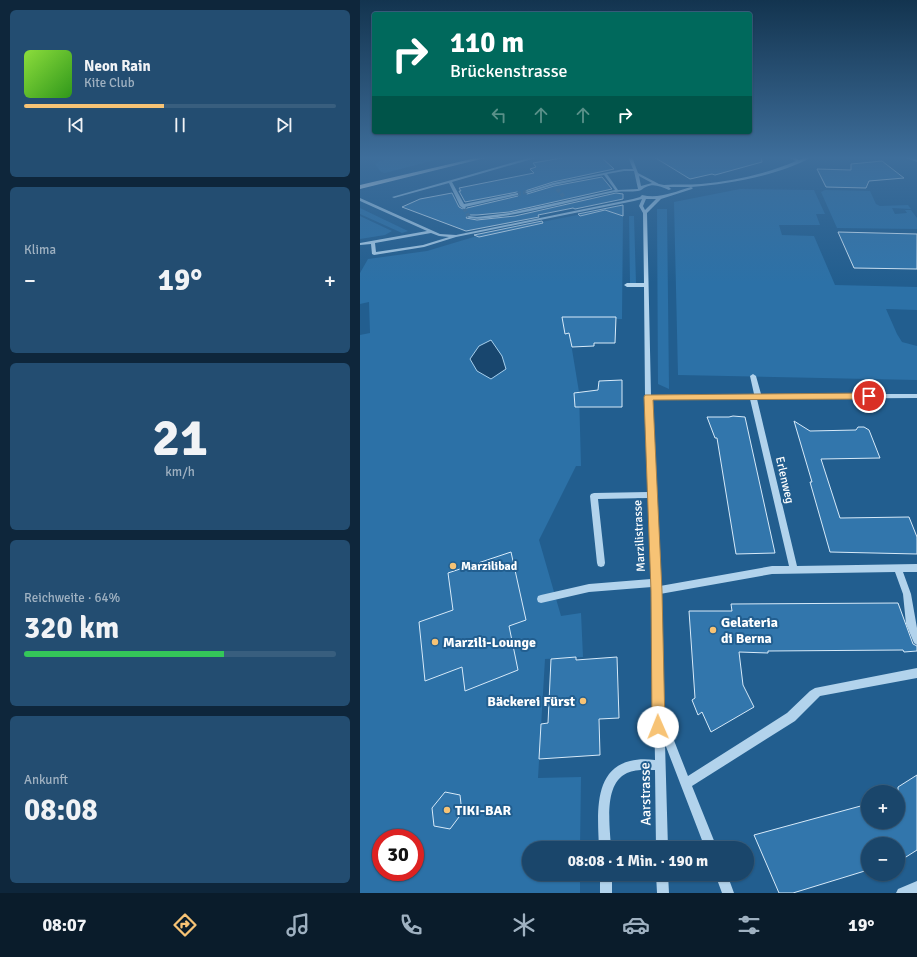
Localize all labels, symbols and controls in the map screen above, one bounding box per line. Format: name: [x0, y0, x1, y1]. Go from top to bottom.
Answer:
text: 110 m: [450, 26, 524, 60]
icon: right: [384, 28, 436, 80]
text: Neon Rain: [84, 57, 151, 75]
text: Brückenstrasse: [450, 60, 568, 82]
text: Kite Club: [84, 75, 135, 91]
icon: left: [488, 104, 510, 126]
icon: ahead: [530, 104, 552, 126]
icon: ahead: [572, 104, 594, 126]
icon: right: [614, 104, 636, 126]
icon: previous: [65, 114, 87, 136]
icon: pause: [169, 114, 191, 136]
icon: next: [273, 114, 295, 136]
text: Klima: [24, 242, 56, 258]
text: 19°: [158, 262, 202, 299]
text: −: [24, 267, 36, 294]
text: +: [324, 267, 336, 294]
pin: [852, 379, 886, 413]
icon: arrive: [858, 385, 880, 407]
text: 21: [152, 406, 208, 470]
street label: Erlenweg: [772, 455, 797, 505]
text: km/h: [165, 464, 195, 480]
street label: Marzilistrasse: [630, 500, 649, 572]
place label: Marzilibad: [461, 559, 518, 574]
marker: Marzilibad: [448, 561, 458, 571]
text: Reichweite · 64%: [24, 590, 120, 606]
text: 320 km: [24, 610, 119, 647]
place label: Gelateria di Berna: [721, 614, 778, 647]
marker: Gelateria di Berna: [708, 625, 718, 635]
place label: Marzili-Lounge: [443, 634, 536, 651]
marker: Marzili-Lounge: [430, 637, 440, 647]
place label: Bäckerei Fürst: [487, 693, 576, 710]
marker: Bäckerei Fürst: [578, 696, 588, 706]
position arrow: [637, 706, 679, 748]
street label: Aarstrasse: [636, 762, 655, 826]
text: Ankunft: [24, 772, 68, 788]
map controls: [861, 785, 905, 881]
button: +: [861, 785, 905, 829]
text: 08:08: [24, 792, 98, 829]
place label: TIKI-BAR: [455, 802, 511, 819]
marker: TIKI-BAR: [442, 805, 452, 815]
speed limit sign: 30: [372, 829, 424, 881]
button: −: [861, 837, 905, 881]
text: 08:08 · 1 Min. · 190 m: [568, 852, 708, 870]
icon: directions: [171, 911, 199, 939]
icon: music: [284, 911, 312, 939]
icon: phone: [397, 911, 425, 939]
icon: climate: [510, 911, 538, 939]
icon: car: [622, 911, 650, 939]
icon: filters: [735, 911, 763, 939]
text: 08:07: [42, 914, 87, 936]
text: 19°: [848, 914, 875, 936]

